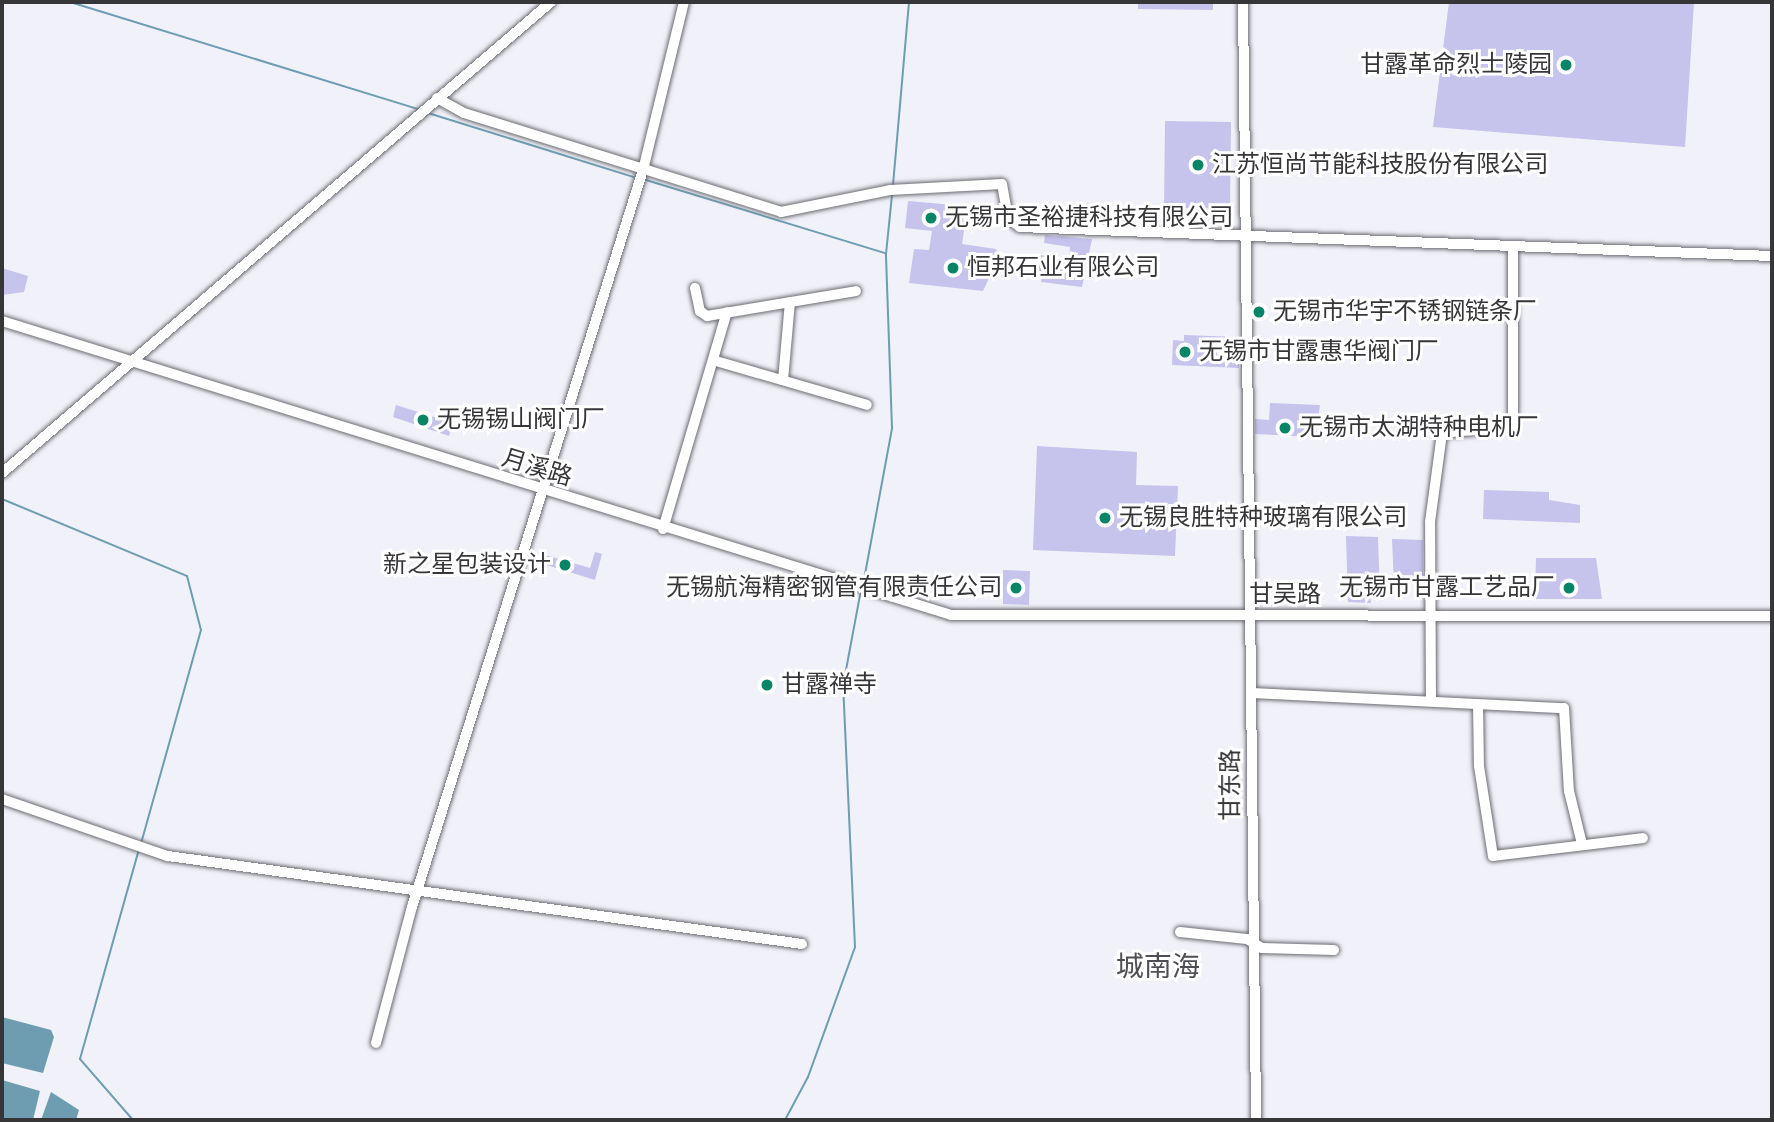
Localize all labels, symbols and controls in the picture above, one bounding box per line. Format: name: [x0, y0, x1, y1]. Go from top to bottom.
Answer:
place label: 甘露革命烈士陵园: [1360, 51, 1552, 79]
marker: 甘露革命烈士陵园: [1558, 57, 1574, 73]
place label: 江苏恒尚节能科技股份有限公司: [1212, 151, 1548, 179]
marker: 江苏恒尚节能科技股份有限公司: [1190, 157, 1206, 173]
place label: 无锡市圣裕捷科技有限公司: [945, 204, 1233, 232]
marker: 无锡市圣裕捷科技有限公司: [923, 210, 939, 226]
place label: 恒邦石业有限公司: [967, 254, 1159, 282]
marker: 恒邦石业有限公司: [945, 260, 961, 276]
place label: 无锡市华宇不锈钢链条厂: [1273, 298, 1537, 326]
marker: 无锡市华宇不锈钢链条厂: [1251, 304, 1267, 320]
place label: 无锡市甘露惠华阀门厂: [1199, 338, 1439, 366]
marker: 无锡市甘露惠华阀门厂: [1177, 344, 1193, 360]
place label: 无锡锡山阀门厂: [437, 406, 605, 434]
marker: 无锡锡山阀门厂: [415, 412, 431, 428]
place label: 无锡市太湖特种电机厂: [1299, 414, 1539, 442]
marker: 无锡市太湖特种电机厂: [1277, 420, 1293, 436]
street label: 月溪路: [498, 444, 576, 492]
place label: 无锡良胜特种玻璃有限公司: [1119, 504, 1407, 532]
marker: 无锡良胜特种玻璃有限公司: [1097, 510, 1113, 526]
place label: 新之星包装设计: [383, 551, 551, 579]
marker: 新之星包装设计: [557, 557, 573, 573]
place label: 无锡航海精密钢管有限责任公司: [666, 574, 1002, 602]
place label: 无锡市甘露工艺品厂: [1339, 574, 1555, 602]
marker: 无锡航海精密钢管有限责任公司: [1008, 580, 1024, 596]
marker: 无锡市甘露工艺品厂: [1561, 580, 1577, 596]
street label: 甘吴路: [1249, 581, 1321, 609]
place label: 甘露禅寺: [781, 671, 877, 699]
marker: 甘露禅寺: [759, 677, 775, 693]
street label: 甘东路: [1217, 749, 1245, 821]
district label: 城南海: [1116, 950, 1200, 984]

